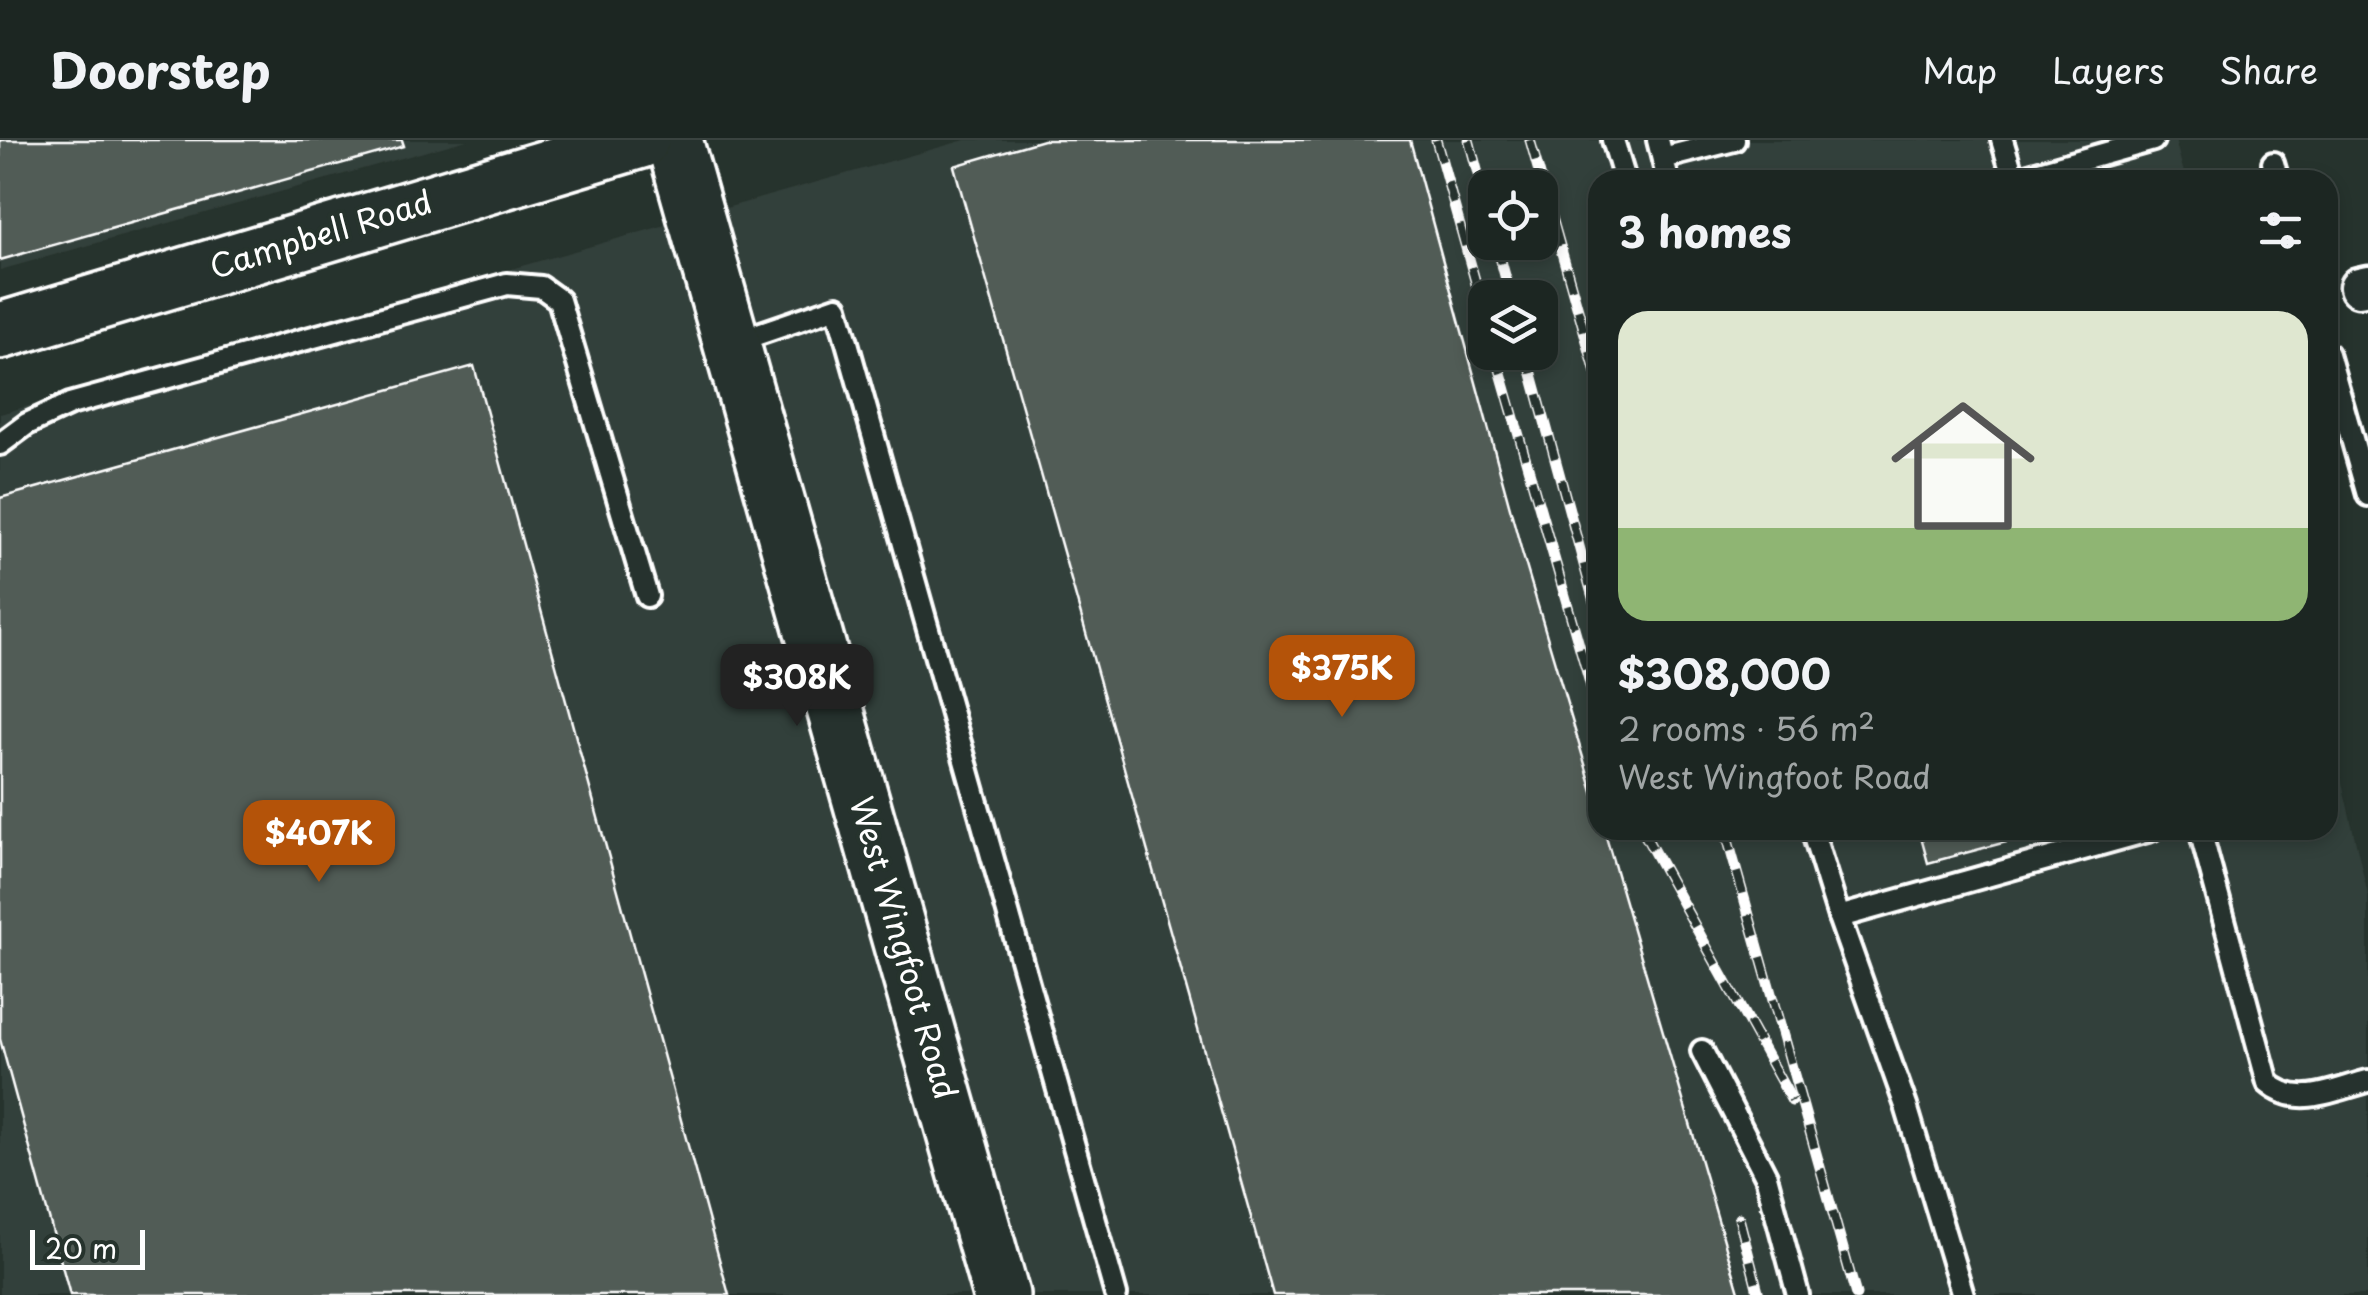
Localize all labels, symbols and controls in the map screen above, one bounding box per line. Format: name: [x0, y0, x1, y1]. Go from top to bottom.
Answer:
text: Doorstep: [50, 33, 270, 105]
text: Map: [1922, 43, 1997, 96]
text: Layers: [2052, 43, 2164, 96]
text: Share: [2219, 43, 2318, 96]
map controls: [1468, 170, 1558, 370]
button: locate: [1468, 170, 1558, 260]
street label: Campbell Road: [203, 176, 438, 290]
text: 3 homes: [1618, 199, 1791, 262]
icon: filters: [2253, 203, 2308, 258]
button: layers: [1468, 280, 1558, 370]
icon: home: [1873, 376, 2053, 556]
pin: $375K: [1272, 635, 1412, 720]
text: $308,000: [1618, 641, 1831, 704]
text: $375K: [1291, 643, 1393, 691]
pin: $308K: [727, 644, 867, 729]
text: $308K: [743, 652, 851, 700]
text: 2 rooms · 56 m²: [1618, 704, 1875, 752]
text: West Wingfoot Road: [1618, 752, 1931, 800]
street label: West Wingfoot Road: [839, 790, 971, 1104]
pin: $407K: [249, 800, 389, 885]
text: $407K: [265, 808, 373, 856]
scale bar: [30, 1225, 145, 1270]
text: 20 m: [45, 1226, 117, 1269]

